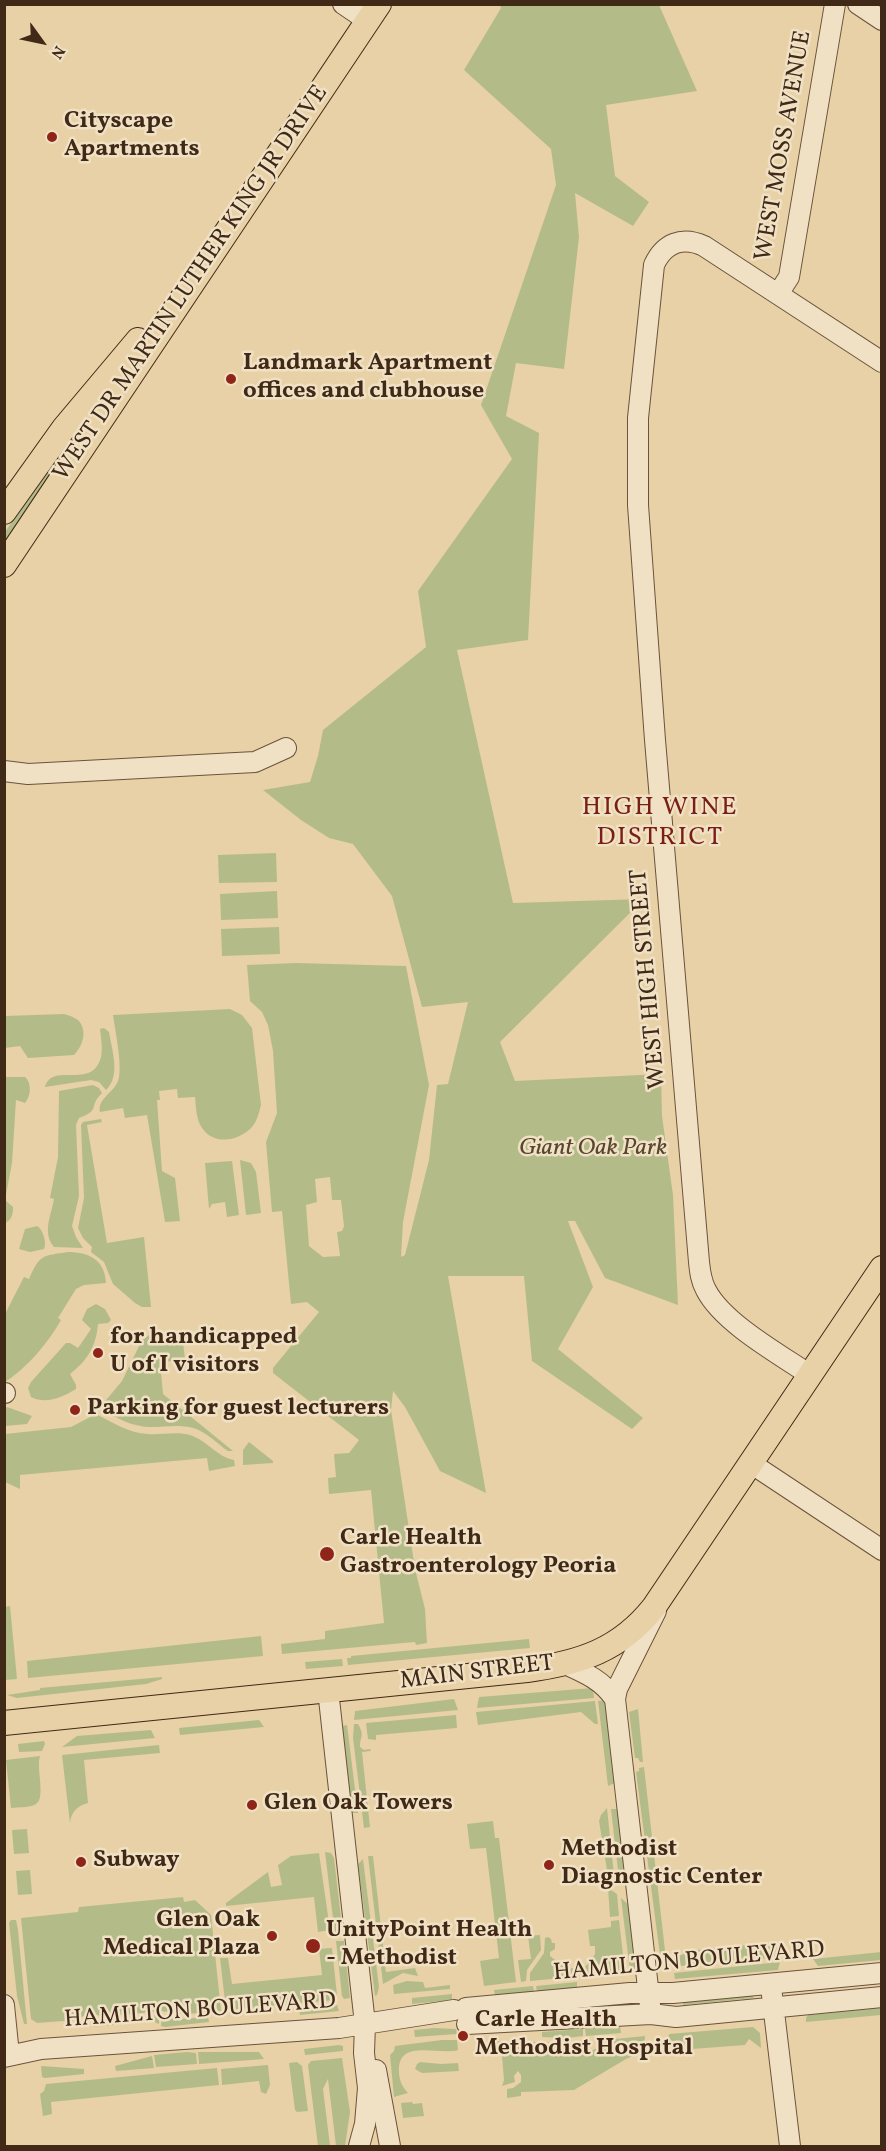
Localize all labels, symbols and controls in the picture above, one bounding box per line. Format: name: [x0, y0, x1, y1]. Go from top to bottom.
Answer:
north arrow: [12, 12, 72, 72]
street label: WEST MOSS AVENUE: [751, 29, 819, 263]
text: N: [45, 41, 69, 63]
street label: WEST DR MARTIN LUTHER KING JR DRIVE: [48, 81, 336, 487]
place label: Cityscape Apartments: [64, 109, 200, 165]
marker: Cityscape Apartments: [45, 130, 59, 144]
place label: Landmark Apartment offices and clubhouse: [243, 351, 492, 407]
marker: Landmark Apartment offices and clubhouse: [224, 372, 238, 386]
district label: HIGH WINE DISTRICT: [582, 793, 738, 855]
street label: WEST HIGH STREET: [626, 868, 674, 1090]
park label: Giant Oak Park: [519, 1136, 667, 1164]
place label: for handicapped U of I visitors: [110, 1325, 297, 1381]
marker: for handicapped U of I visitors: [91, 1346, 105, 1360]
place label: Parking for guest lecturers: [87, 1396, 389, 1424]
marker: Parking for guest lecturers: [68, 1403, 82, 1417]
place label: Carle Health Gastroenterology Peoria: [340, 1526, 616, 1582]
marker: Carle Health Gastroenterology Peoria: [318, 1545, 336, 1563]
street label: MAIN STREET: [398, 1650, 556, 1698]
place label: Glen Oak Towers: [264, 1791, 453, 1819]
marker: Glen Oak Towers: [245, 1798, 259, 1812]
place label: Methodist Diagnostic Center: [561, 1837, 762, 1893]
place label: Subway: [93, 1848, 180, 1876]
marker: Subway: [74, 1855, 88, 1869]
marker: Methodist Diagnostic Center: [542, 1858, 556, 1872]
place label: Glen Oak Medical Plaza: [103, 1908, 260, 1964]
place label: UnityPoint Health - Methodist: [326, 1918, 533, 1974]
marker: Glen Oak Medical Plaza: [265, 1929, 279, 1943]
marker: UnityPoint Health - Methodist: [304, 1937, 322, 1955]
street label: HAMILTON BOULEVARD: [552, 1937, 826, 1989]
street label: HAMILTON BOULEVARD: [63, 1988, 337, 2036]
place label: Carle Health Methodist Hospital: [475, 2008, 693, 2064]
marker: Carle Health Methodist Hospital: [456, 2029, 470, 2043]

